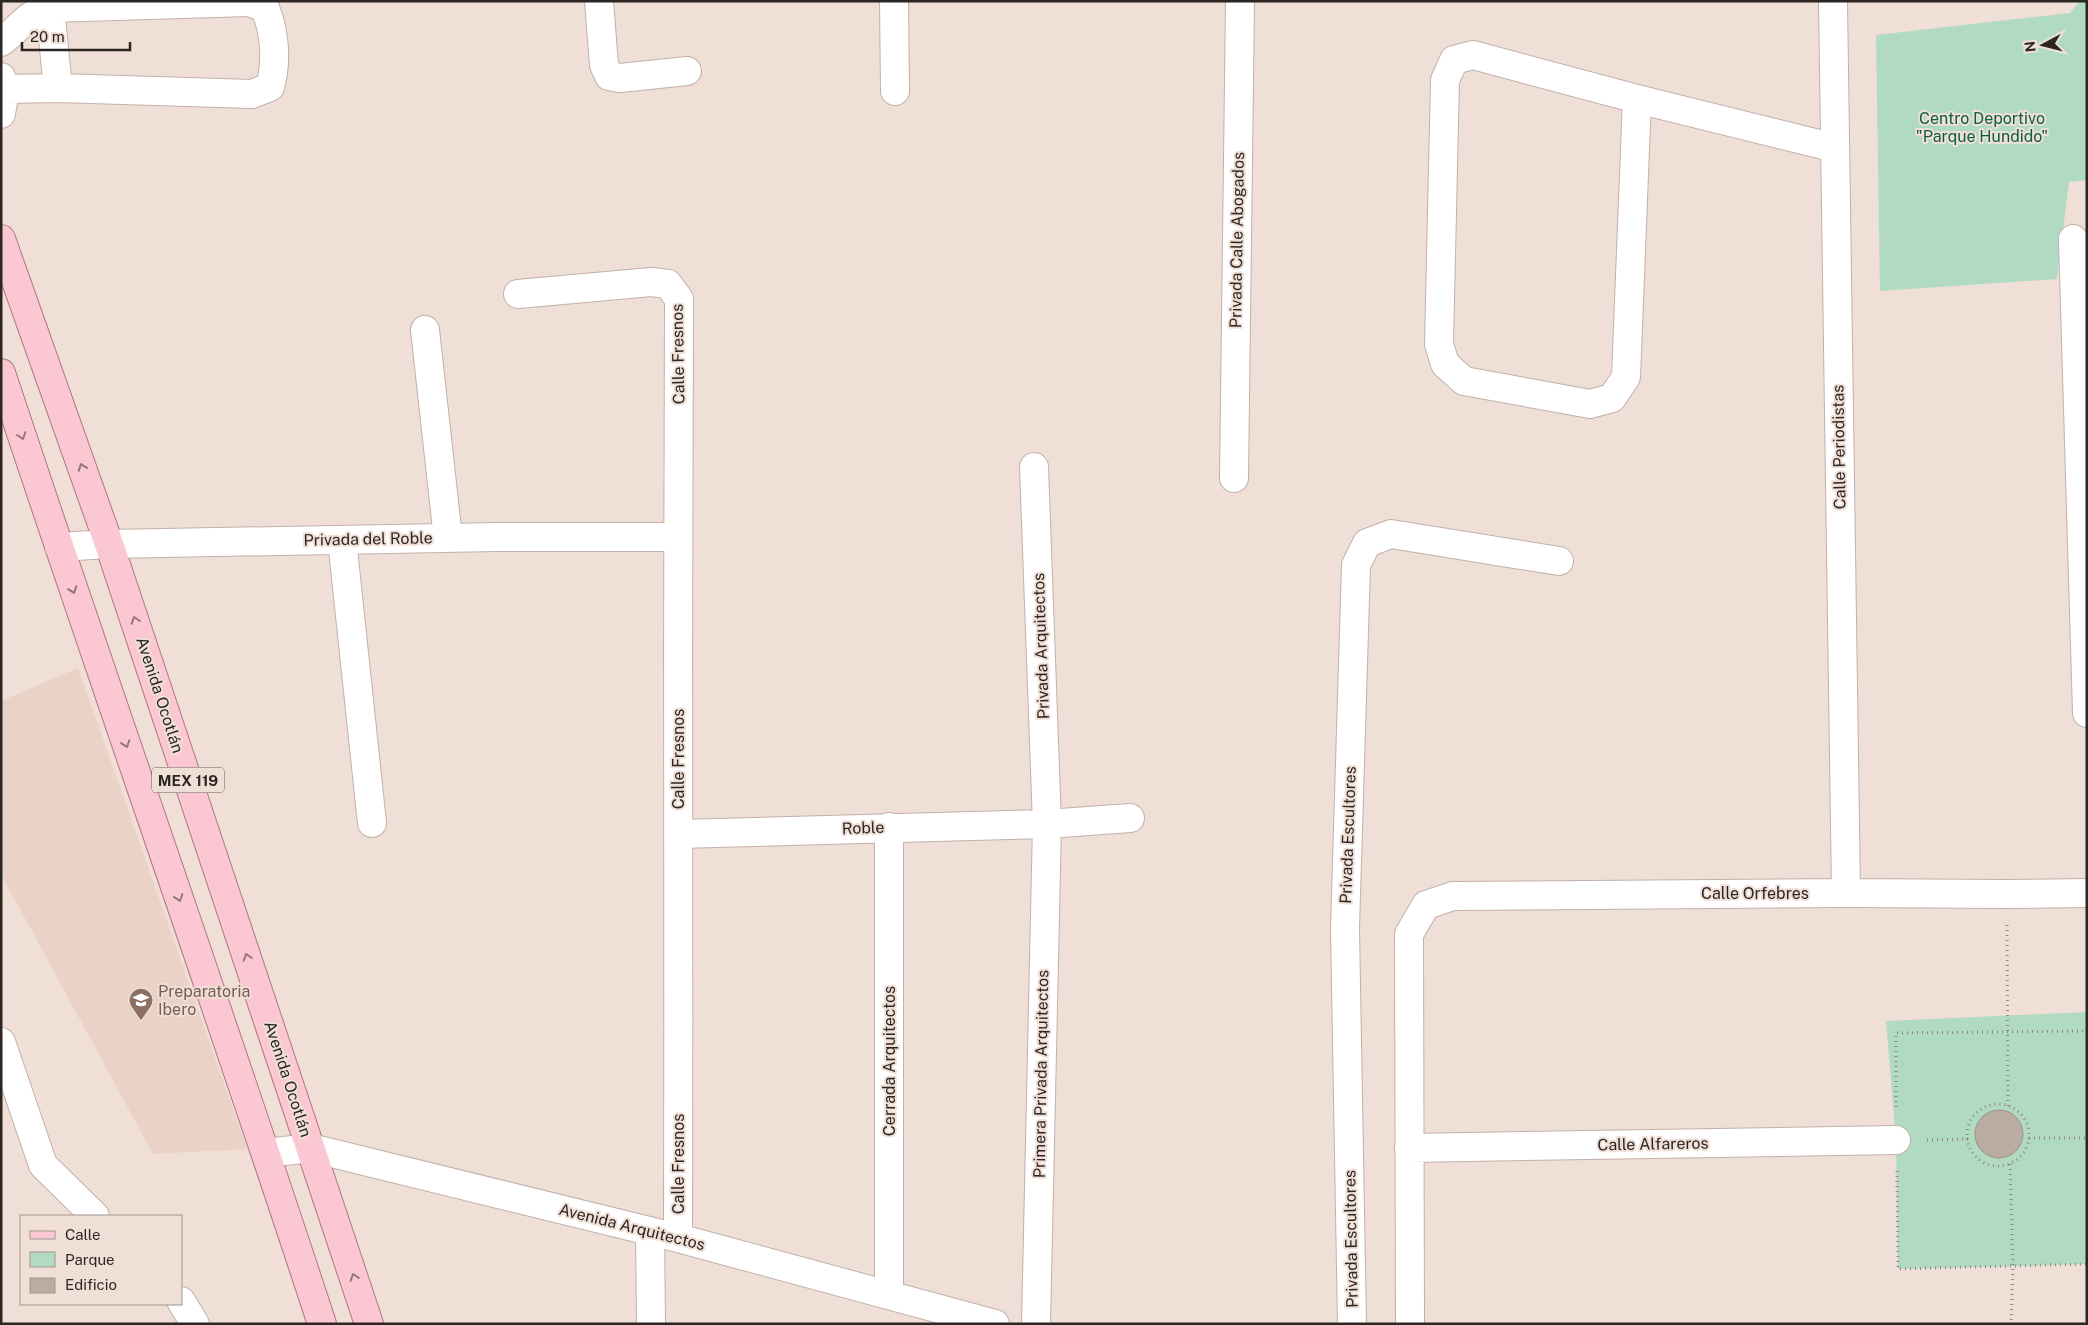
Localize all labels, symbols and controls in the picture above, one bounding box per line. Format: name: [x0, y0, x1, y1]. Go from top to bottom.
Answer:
scale bar: [22, 20, 130, 52]
north arrow: [2018, 20, 2068, 70]
text: 20 m: [30, 28, 65, 45]
text: N: [2021, 40, 2039, 53]
park label: Centro Deportivo "Parque Hundido": [1916, 109, 2048, 146]
street label: Privada Calle Abogados: [1226, 152, 1248, 328]
street label: Calle Fresnos: [668, 303, 688, 405]
street label: Calle Periodistas: [1828, 385, 1850, 509]
one-way arrow: [16, 431, 26, 440]
one-way arrow: [78, 463, 88, 472]
street label: Privada del Roble: [303, 528, 433, 550]
street label: Privada Arquitectos: [1029, 573, 1053, 719]
one-way arrow: [67, 585, 77, 594]
one-way arrow: [130, 617, 140, 625]
street label: Avenida Ocotlán: [132, 635, 188, 755]
street label: Calle Fresnos: [669, 709, 688, 809]
one-way arrow: [120, 739, 130, 748]
street label: Privada Escultores: [1336, 766, 1360, 904]
road number: MEX 119: [152, 768, 224, 792]
street label: Roble: [841, 818, 885, 838]
street label: Calle Orfebres: [1701, 884, 1809, 903]
one-way arrow: [173, 893, 183, 901]
one-way arrow: [243, 953, 253, 962]
street label: Primera Privada Arquitectos: [1030, 970, 1052, 1178]
place label: Preparatoria Ibero: [158, 982, 250, 1019]
street label: Cerrada Arquitectos: [880, 986, 899, 1136]
school or university icon: Preparatoria Ibero: [128, 987, 154, 1021]
street label: Avenida Ocotlán: [260, 1019, 316, 1139]
street label: Calle Fresnos: [669, 1114, 688, 1214]
street label: Calle Alfareros: [1597, 1134, 1709, 1154]
street label: Privada Escultores: [1340, 1170, 1362, 1308]
street label: Avenida Arquitectos: [557, 1200, 707, 1254]
legend: [20, 1215, 182, 1305]
text: Calle: [65, 1226, 101, 1243]
text: Parque: [65, 1251, 115, 1268]
one-way arrow: [349, 1274, 359, 1282]
text: Edificio: [65, 1276, 117, 1293]

